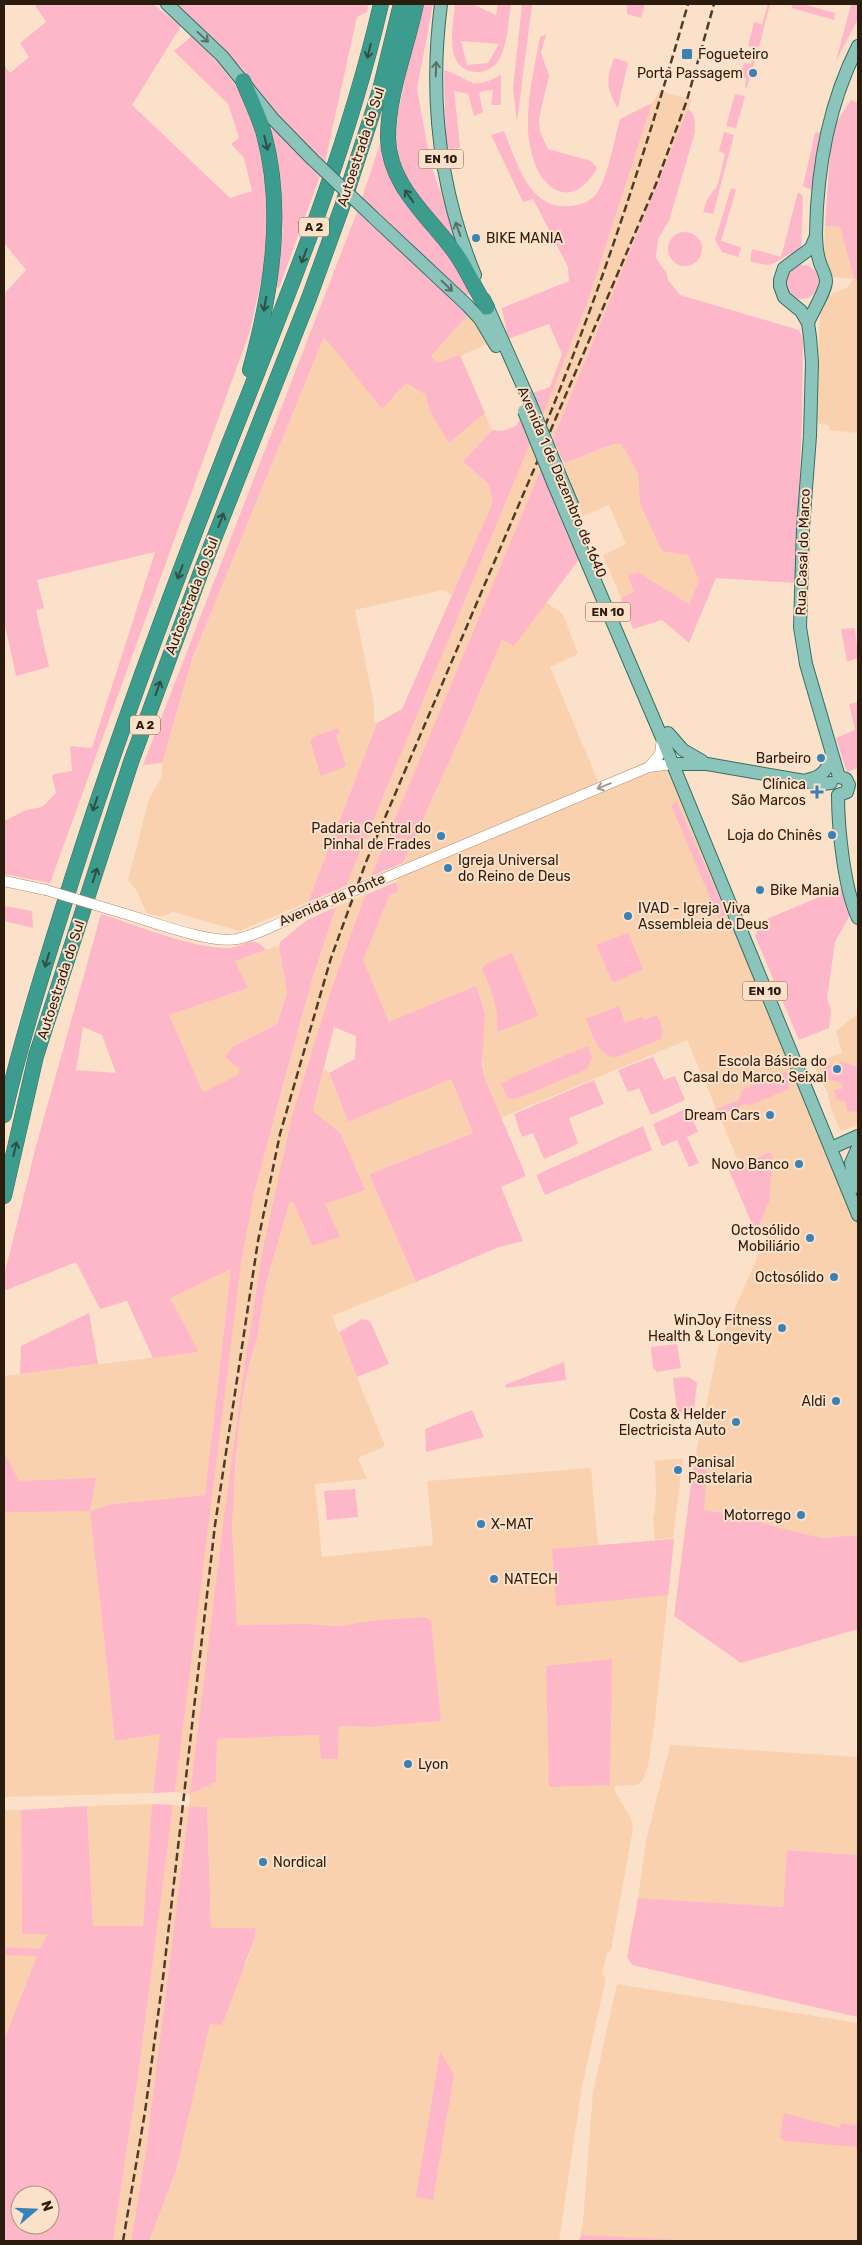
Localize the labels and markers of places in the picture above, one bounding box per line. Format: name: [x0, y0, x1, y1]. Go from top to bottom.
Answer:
place label: Fogueteiro: [698, 46, 769, 63]
marker: Fogueteiro: [680, 47, 694, 61]
place label: Porta Passagem: [637, 65, 743, 82]
marker: Porta Passagem: [747, 67, 759, 79]
place label: BIKE MANIA: [486, 230, 564, 247]
marker: BIKE MANIA: [470, 232, 482, 244]
place label: Barbeiro: [756, 750, 811, 767]
marker: Barbeiro: [815, 752, 827, 764]
place label: Clínica São Marcos: [731, 776, 806, 809]
marker: Clínica São Marcos: [810, 785, 824, 799]
place label: Padaria Central do Pinhal de Frades: [311, 820, 431, 853]
place label: Loja do Chinês: [727, 827, 822, 844]
marker: Loja do Chinês: [826, 829, 838, 841]
marker: Padaria Central do Pinhal de Frades: [435, 830, 447, 842]
place label: Igreja Universal do Reino de Deus: [458, 852, 571, 885]
marker: Igreja Universal do Reino de Deus: [442, 862, 454, 874]
place label: Bike Mania: [770, 882, 839, 899]
marker: Bike Mania: [754, 884, 766, 896]
place label: IVAD - Igreja Viva Assembleia de Deus: [638, 900, 769, 933]
marker: IVAD - Igreja Viva Assembleia de Deus: [622, 910, 634, 922]
place label: Escola Básica do Casal do Marco, Seixal: [683, 1053, 827, 1086]
marker: Escola Básica do Casal do Marco, Seixal: [831, 1063, 843, 1075]
place label: Dream Cars: [684, 1107, 760, 1124]
marker: Dream Cars: [764, 1109, 776, 1121]
place label: Novo Banco: [711, 1156, 789, 1173]
marker: Novo Banco: [793, 1158, 805, 1170]
place label: Octosólido Mobiliário: [731, 1222, 800, 1255]
marker: Octosólido Mobiliário: [804, 1232, 816, 1244]
place label: Octosólido: [755, 1269, 824, 1286]
marker: Octosólido: [828, 1271, 840, 1283]
place label: WinJoy Fitness Health & Longevity: [648, 1312, 772, 1345]
marker: WinJoy Fitness Health & Longevity: [776, 1322, 788, 1334]
place label: Aldi: [802, 1393, 826, 1410]
marker: Aldi: [830, 1395, 842, 1407]
place label: Costa & Helder Electricista Auto: [619, 1406, 727, 1439]
marker: Costa & Helder Electricista Auto: [730, 1416, 742, 1428]
place label: Panisal Pastelaria: [688, 1454, 753, 1487]
marker: Panisal Pastelaria: [672, 1464, 684, 1476]
place label: Motorrego: [724, 1507, 791, 1524]
marker: Motorrego: [795, 1509, 807, 1521]
place label: X-MAT: [491, 1516, 533, 1533]
marker: X-MAT: [475, 1518, 487, 1530]
place label: NATECH: [504, 1571, 558, 1588]
marker: NATECH: [488, 1573, 500, 1585]
place label: Lyon: [418, 1756, 449, 1773]
marker: Lyon: [402, 1758, 414, 1770]
place label: Nordical: [273, 1854, 327, 1871]
marker: Nordical: [257, 1856, 269, 1868]

